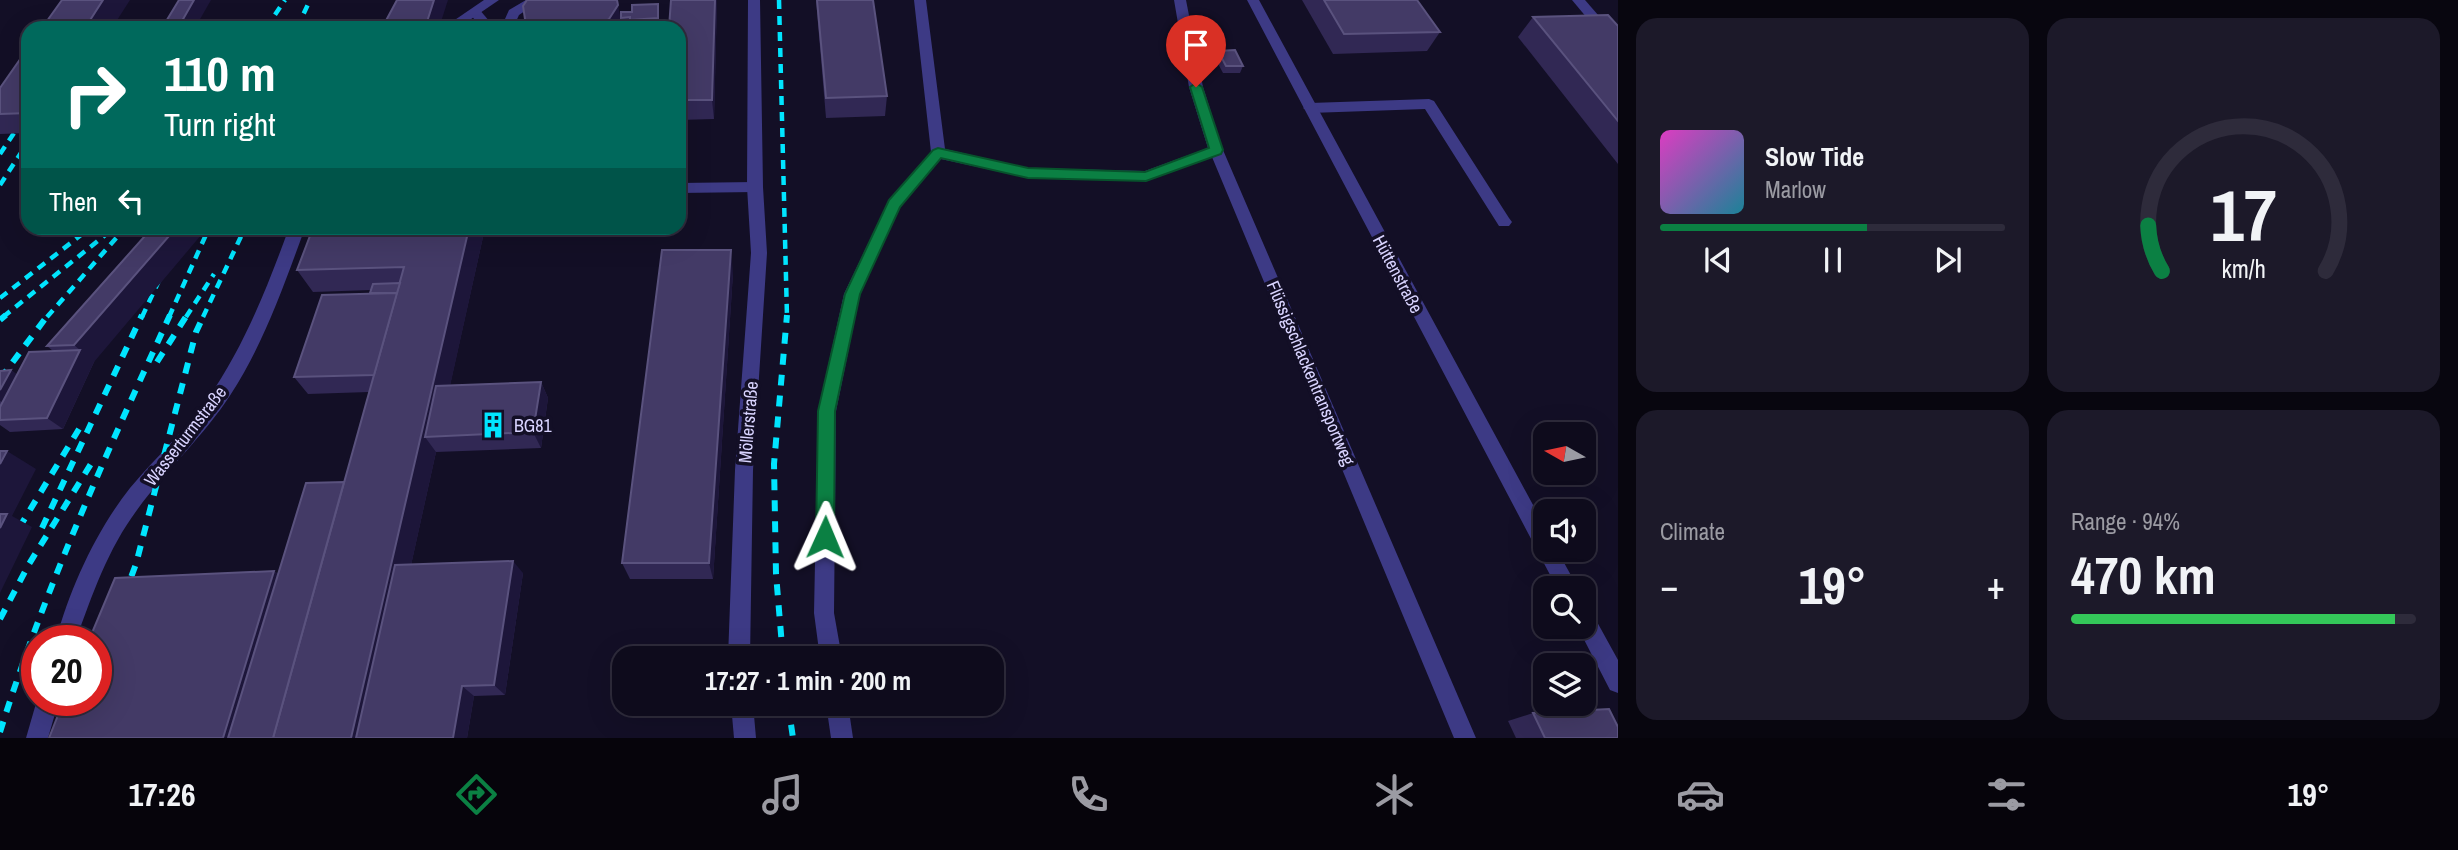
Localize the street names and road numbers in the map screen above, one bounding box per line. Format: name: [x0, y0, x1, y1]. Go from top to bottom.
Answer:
street label: Hüttenstraße: [1367, 230, 1429, 318]
street label: Flüssigschlackentransportweg: [1261, 277, 1362, 470]
street label: Möllerstraße: [732, 380, 764, 464]
street label: Wasserturmstraße: [138, 381, 232, 491]

